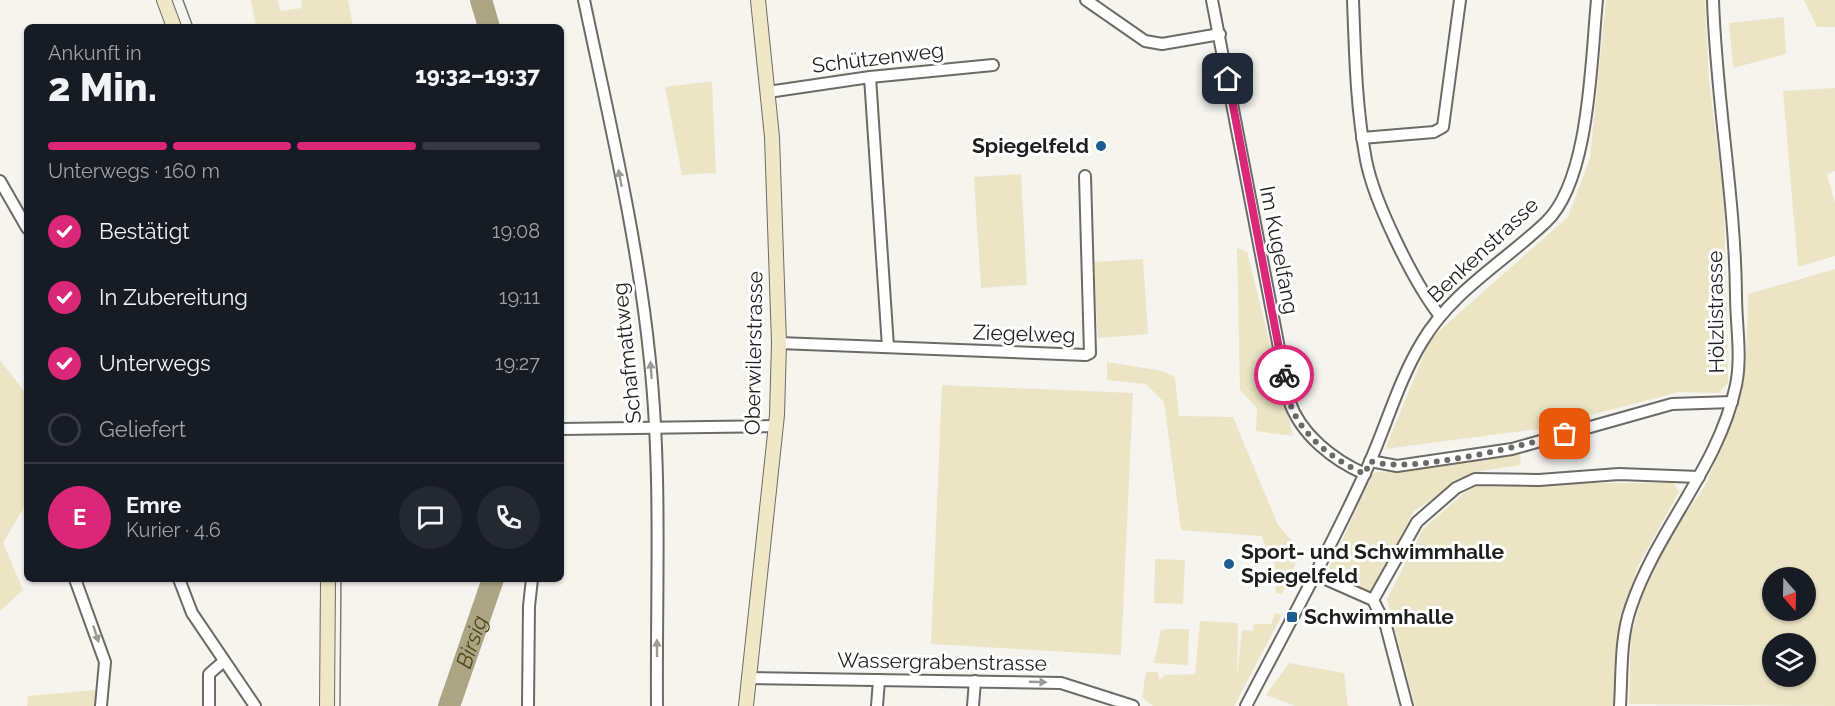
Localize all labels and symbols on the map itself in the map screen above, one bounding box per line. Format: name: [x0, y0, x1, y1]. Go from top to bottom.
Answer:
street label: Schützenweg: [811, 37, 945, 78]
pin: [1202, 53, 1253, 104]
place label: Spiegelfeld: [972, 133, 1089, 158]
marker: Spiegelfeld: [1094, 139, 1108, 153]
one-way arrow: [615, 169, 625, 187]
street label: Im Kugelfang: [1255, 184, 1304, 316]
street label: Benkenstrasse: [1422, 192, 1543, 307]
street label: Hölzlistrasse: [1702, 250, 1729, 374]
street label: Oberwilerstrasse: [740, 271, 767, 435]
street label: Schafmattweg: [607, 281, 646, 425]
street label: Ziegelweg: [972, 319, 1076, 348]
courier: [1254, 345, 1314, 405]
one-way arrow: [646, 361, 655, 380]
pin: [1539, 408, 1590, 459]
place label: Sport- und Schwimmhalle Spiegelfeld: [1241, 539, 1504, 588]
marker: Sport- und Schwimmhalle Spiegelfeld: [1222, 557, 1236, 571]
north arrow: [1762, 567, 1816, 621]
place label: Schwimmhalle: [1304, 604, 1454, 629]
marker: Schwimmhalle: [1285, 610, 1299, 624]
water label: Birsig: [450, 612, 492, 672]
one-way arrow: [92, 625, 102, 643]
one-way arrow: [652, 638, 661, 657]
street label: Wassergrabenstrasse: [837, 647, 1047, 676]
one-way arrow: [1029, 678, 1048, 687]

